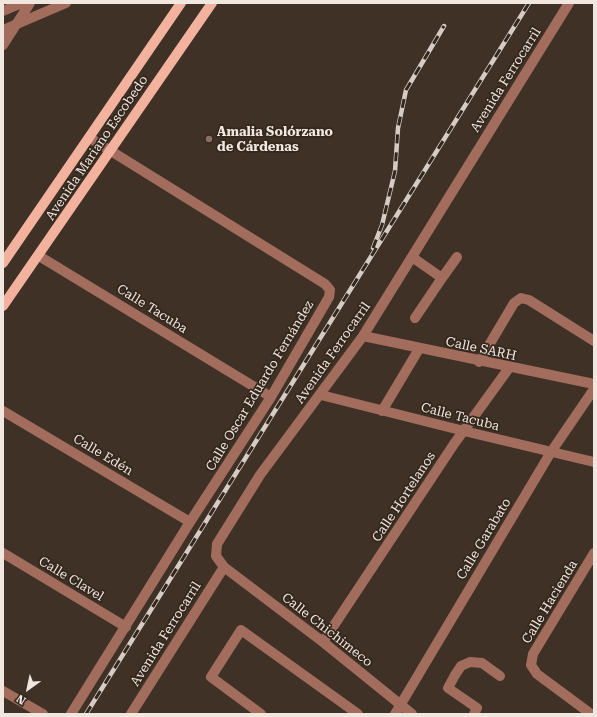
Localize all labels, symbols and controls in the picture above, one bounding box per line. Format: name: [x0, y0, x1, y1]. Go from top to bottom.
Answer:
street label: Avenida Ferrocarril: [467, 25, 545, 135]
street label: Avenida Mariano Escobedo: [43, 73, 151, 223]
place label: Amalia Solórzano de Cárdenas: [217, 124, 333, 155]
marker: Amalia Solórzano de Cárdenas: [204, 134, 214, 144]
street label: Calle Tacuba: [114, 281, 190, 337]
street label: Calle Oscar Eduardo Fernández: [203, 298, 317, 474]
street label: Avenida Ferrocarril: [292, 299, 374, 407]
street label: Calle SARH: [444, 334, 518, 364]
street label: Calle Tacuba: [419, 400, 501, 434]
street label: Calle Edén: [70, 431, 136, 479]
street label: Calle Hortelanos: [369, 449, 439, 545]
street label: Calle Garabato: [454, 495, 514, 583]
street label: Calle Clavel: [36, 553, 106, 605]
street label: Calle Hacienda: [519, 557, 581, 647]
street label: Avenida Ferrocarril: [127, 579, 205, 689]
street label: Calle Chichimeco: [279, 590, 375, 670]
north arrow: [8, 669, 48, 709]
text: N: [14, 692, 28, 707]

